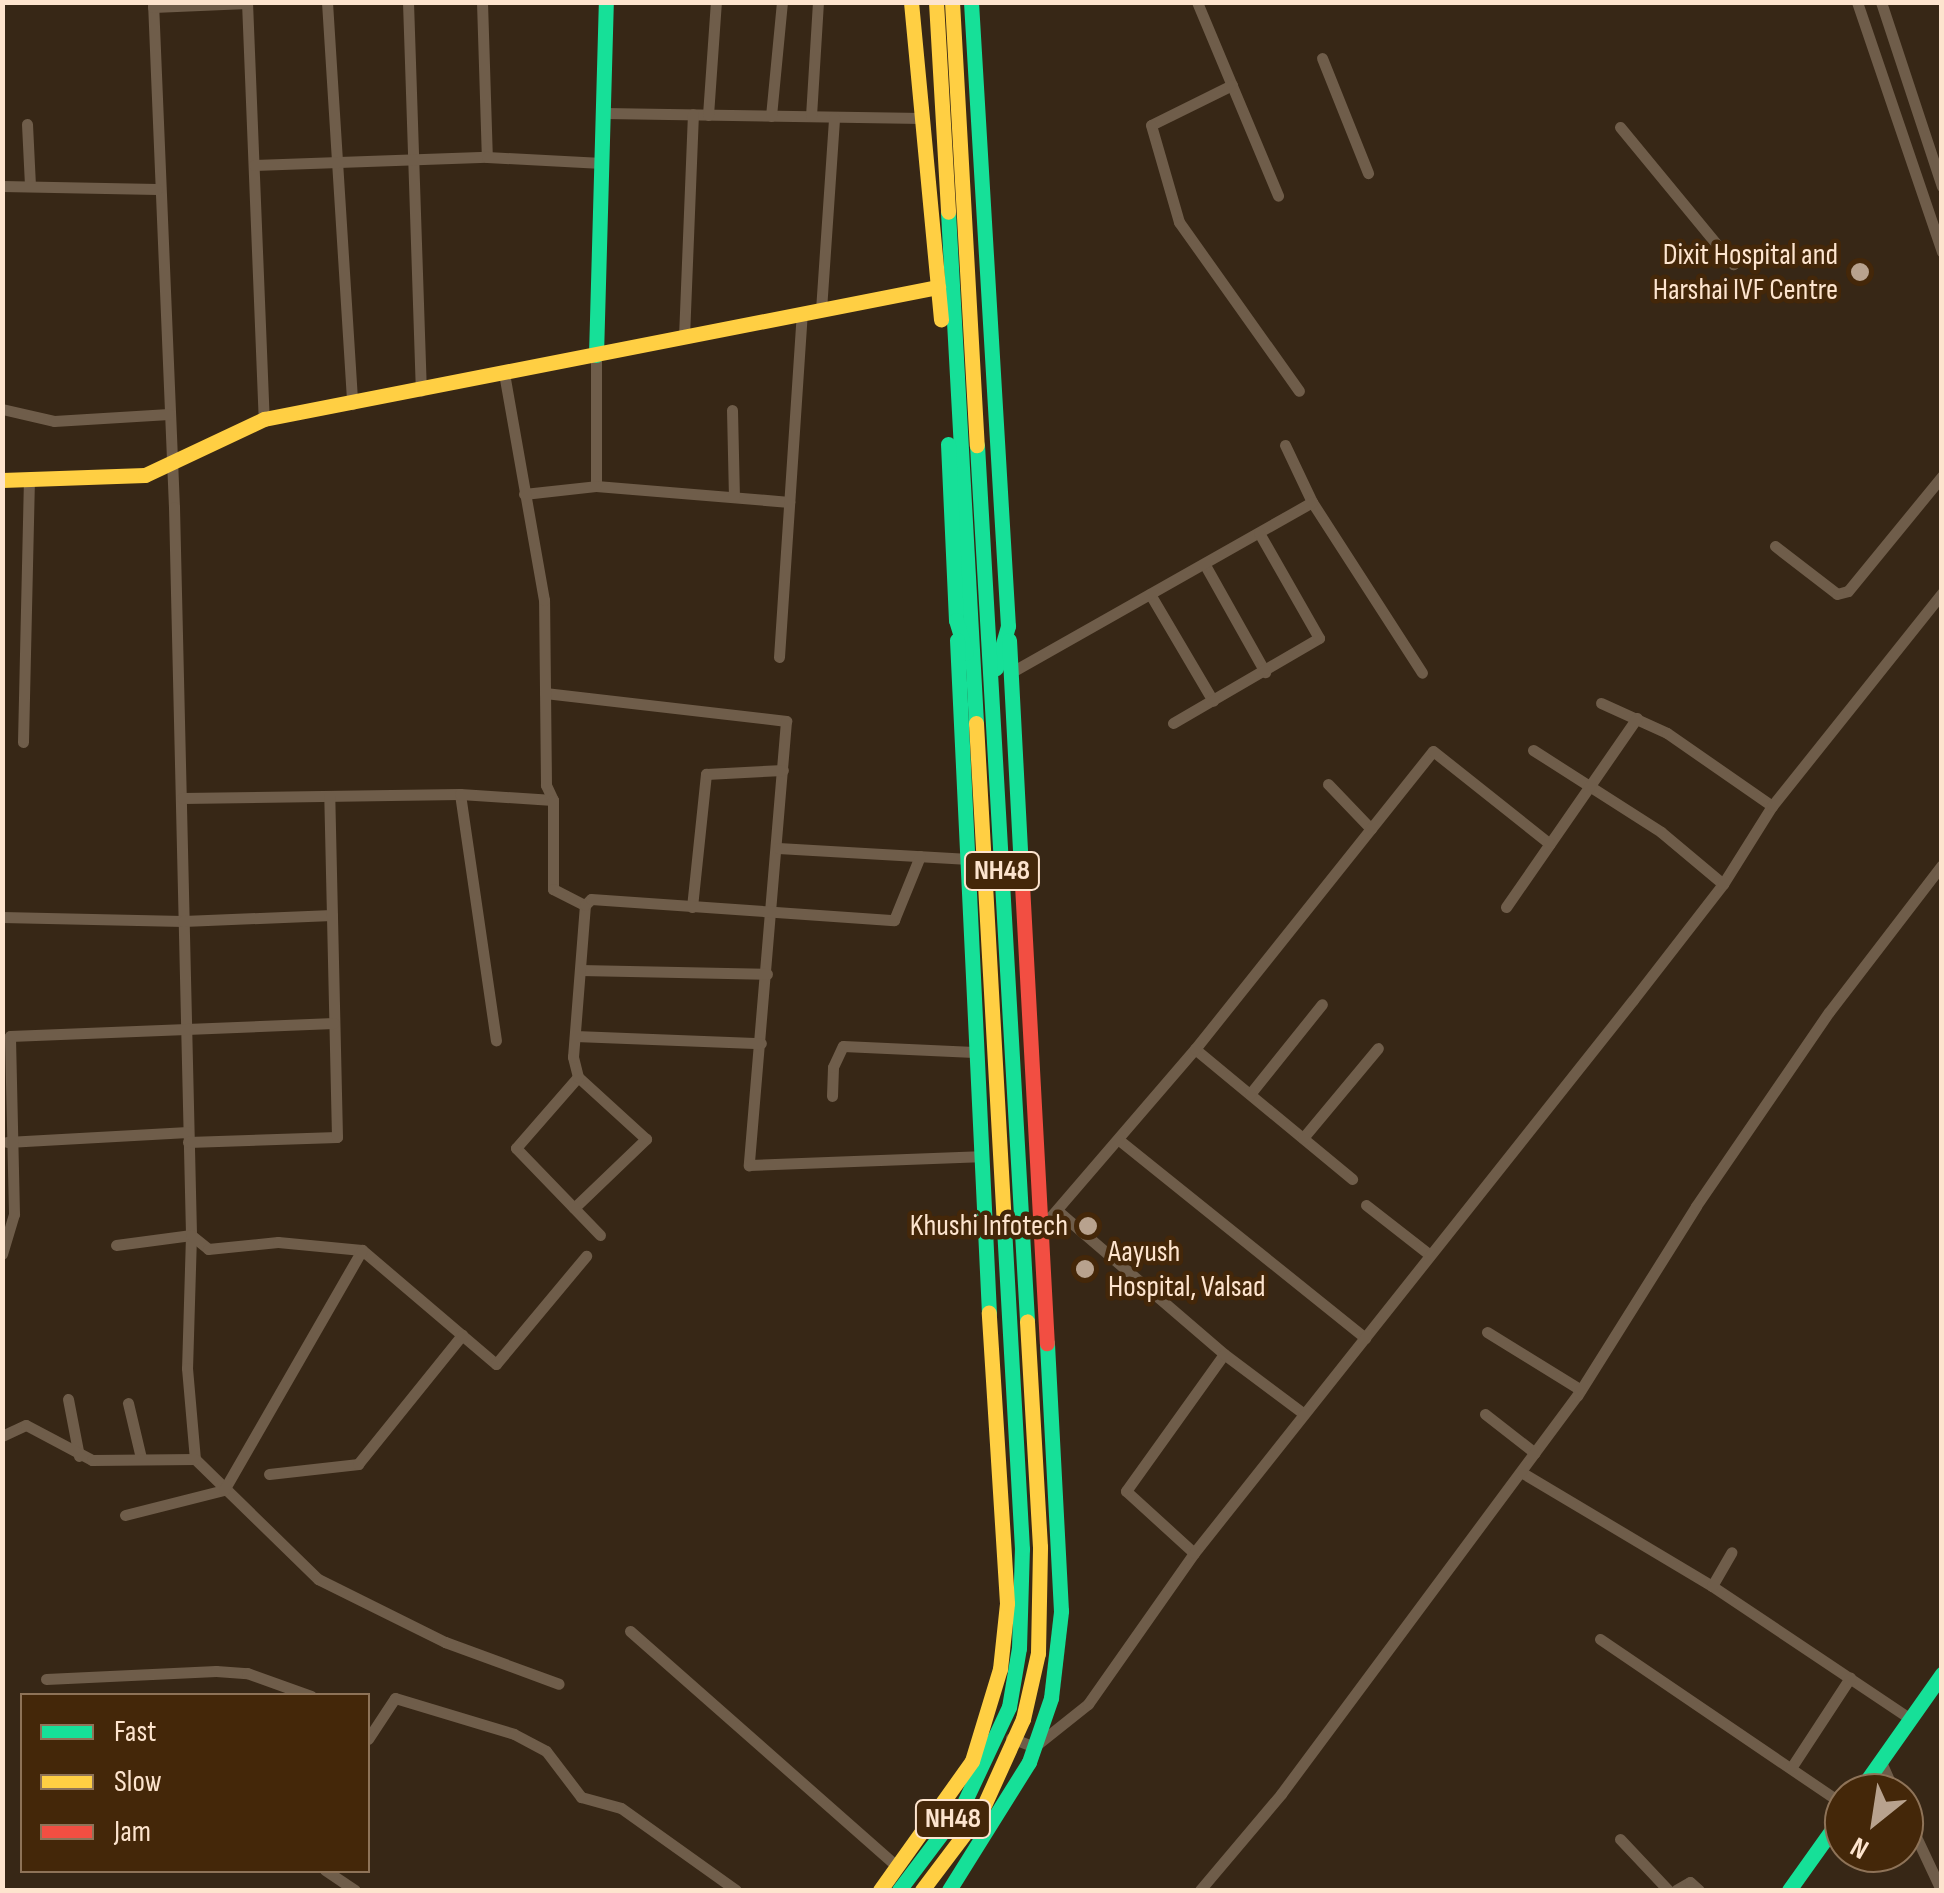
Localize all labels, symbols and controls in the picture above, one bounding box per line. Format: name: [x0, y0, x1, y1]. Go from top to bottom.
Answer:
place label: Dixit Hospital and Harshai IVF Centre: [1653, 237, 1838, 308]
marker: Dixit Hospital and Harshai IVF Centre: [1847, 259, 1873, 285]
road number: NH48: [962, 848, 1042, 894]
place label: Khushi Infotech: [910, 1208, 1068, 1244]
marker: Khushi Infotech: [1077, 1215, 1099, 1237]
place label: Aayush Hospital, Valsad: [1108, 1234, 1265, 1304]
marker: Aayush Hospital, Valsad: [1072, 1256, 1098, 1282]
legend: [20, 1693, 370, 1873]
text: Fast: [114, 1714, 156, 1750]
text: Slow: [114, 1764, 162, 1800]
north arrow: [1824, 1773, 1924, 1873]
road number: NH48: [913, 1796, 993, 1842]
text: Jam: [114, 1814, 151, 1850]
text: N: [1845, 1830, 1874, 1866]

